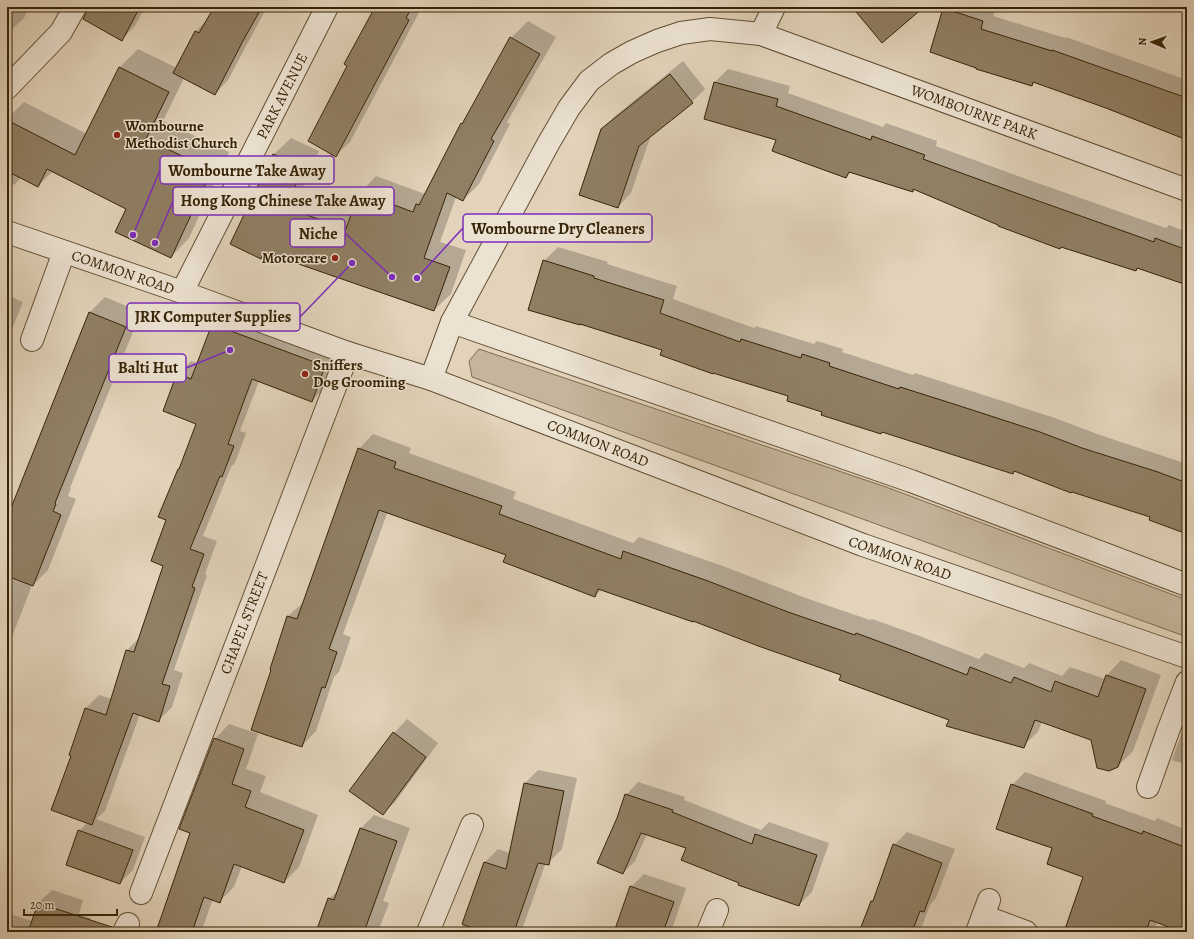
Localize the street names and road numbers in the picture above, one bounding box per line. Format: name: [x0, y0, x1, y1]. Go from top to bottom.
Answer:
street label: PARK AVENUE: [252, 49, 312, 143]
street label: WOMBOURNE PARK: [907, 79, 1041, 144]
street label: COMMON ROAD: [69, 245, 177, 299]
street label: COMMON ROAD: [544, 414, 652, 472]
street label: COMMON ROAD: [846, 531, 954, 585]
street label: CHAPEL STREET: [215, 568, 273, 677]

